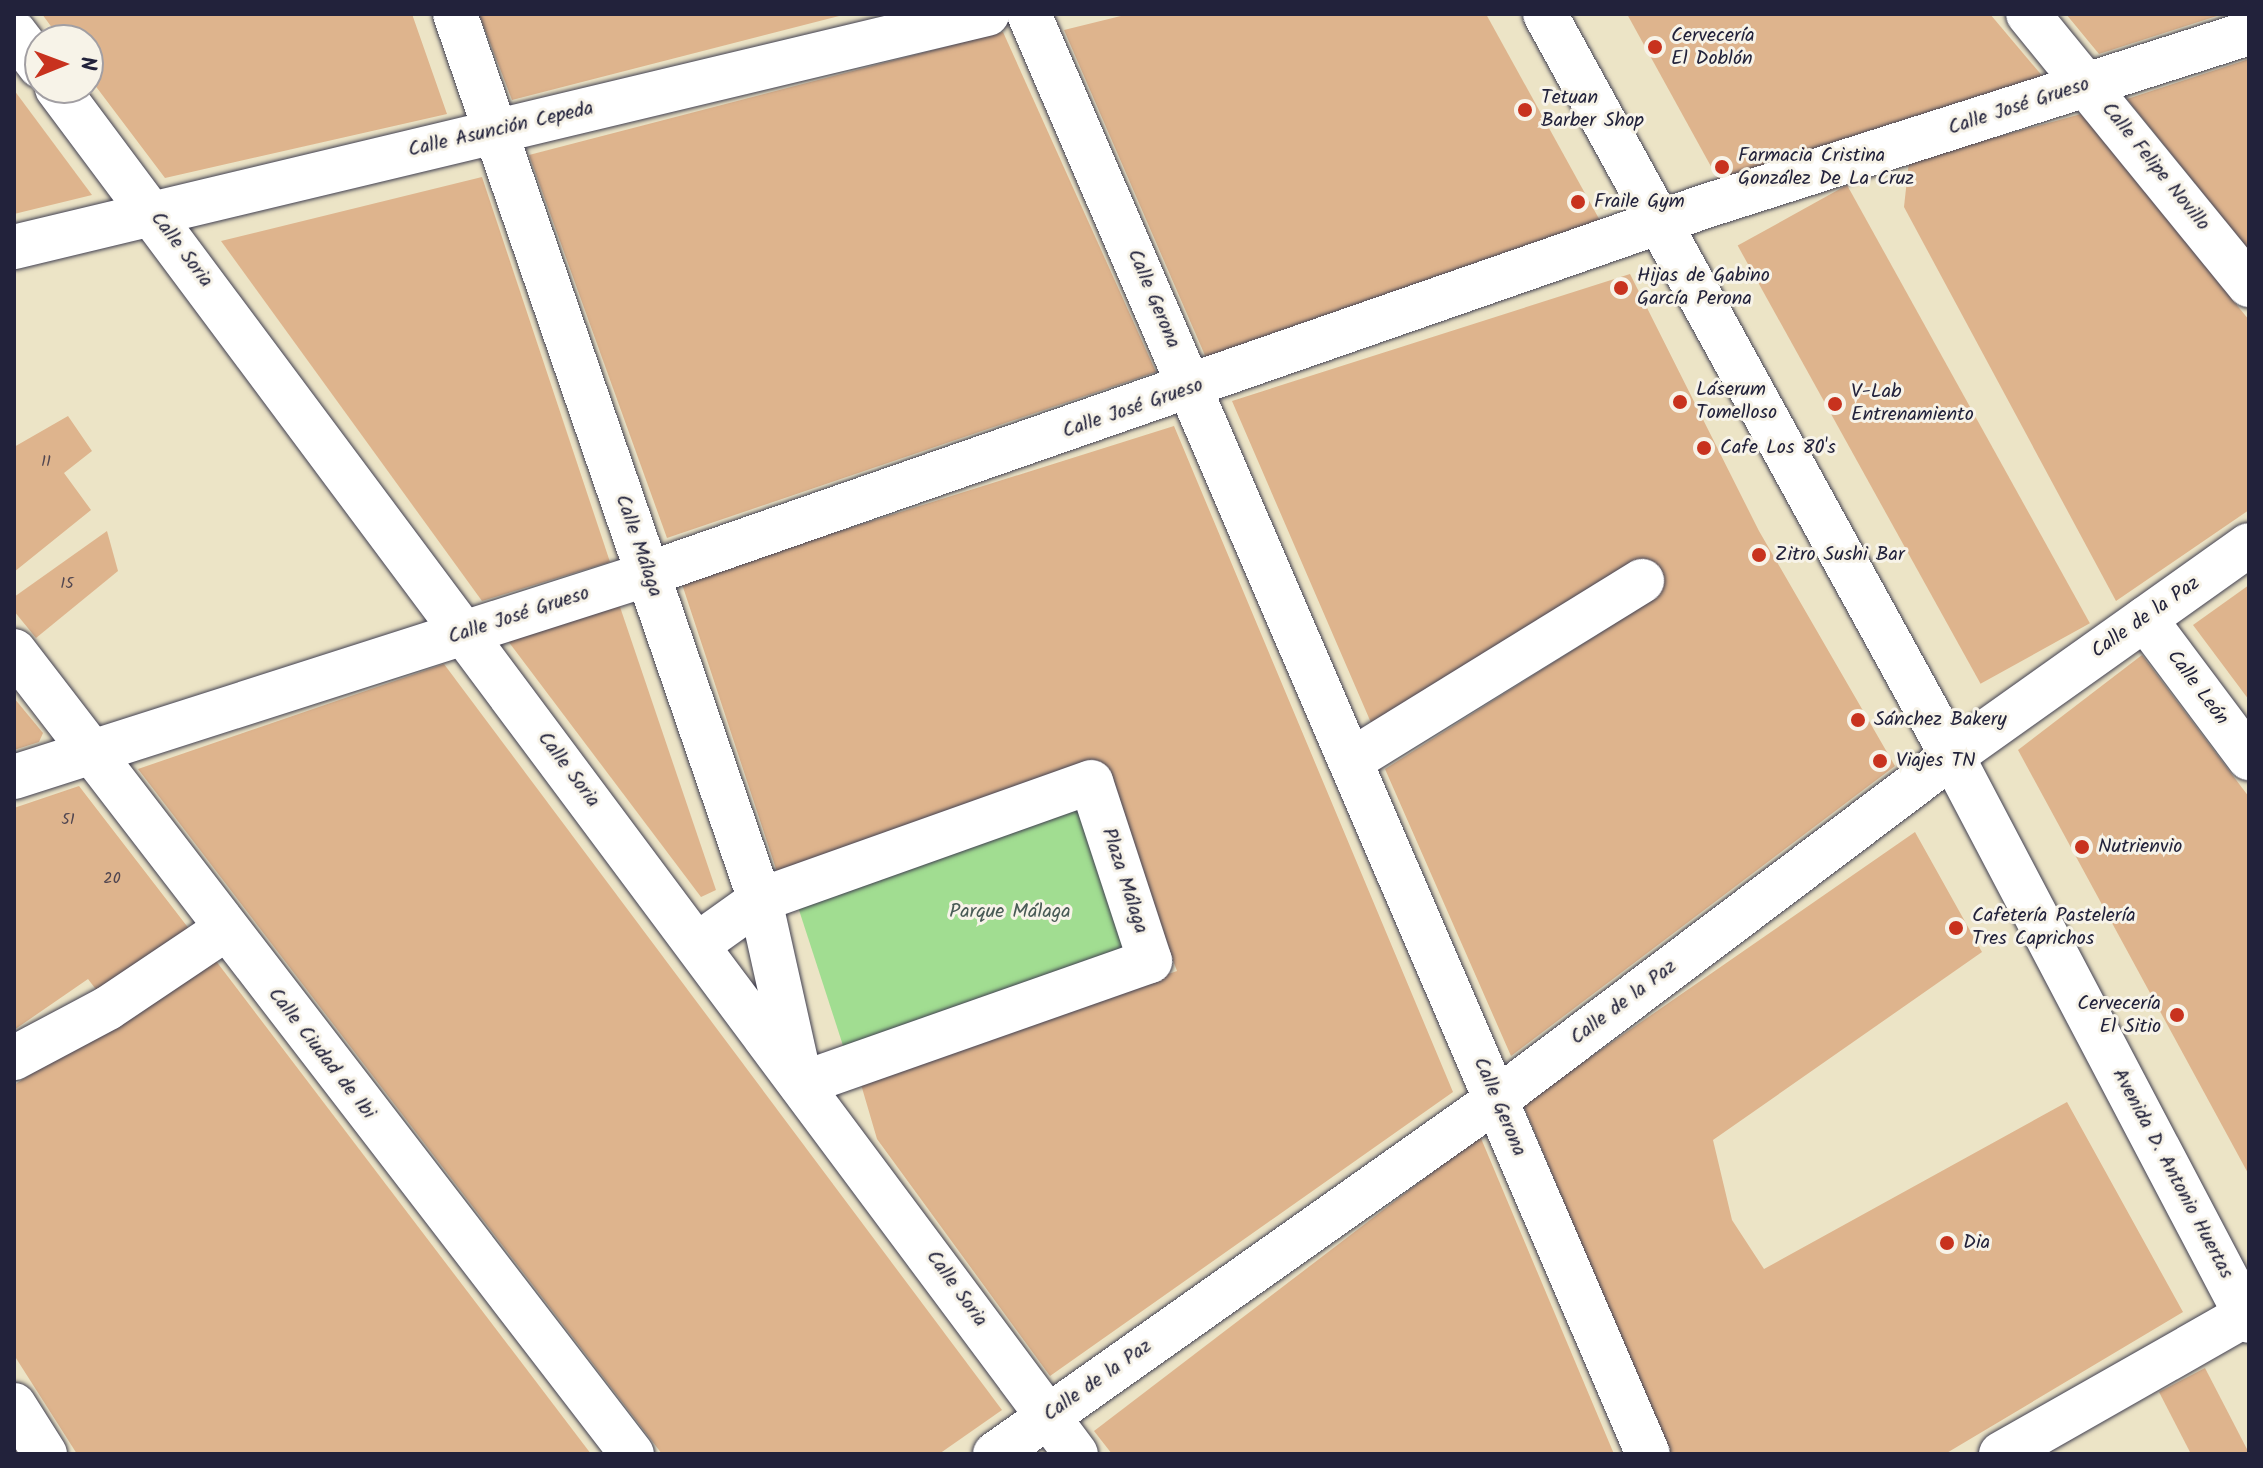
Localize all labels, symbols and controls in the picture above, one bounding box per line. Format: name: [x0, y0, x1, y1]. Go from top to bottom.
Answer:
north arrow: [24, 24, 104, 104]
place label: Cervecería El Doblón: [1671, 24, 1755, 71]
marker: Cervecería El Doblón: [1646, 38, 1664, 56]
text: N: [69, 56, 104, 71]
street label: Calle José Grueso: [1945, 73, 2093, 141]
place label: Tetuan Barber Shop: [1541, 86, 1644, 133]
street label: Calle Asunción Cepeda: [406, 97, 596, 163]
street label: Calle Felipe Novillo: [2096, 98, 2214, 236]
marker: Tetuan Barber Shop: [1516, 101, 1534, 119]
place label: Farmacia Cristina González De La Cruz: [1738, 144, 1914, 191]
marker: Farmacia Cristina González De La Cruz: [1713, 158, 1731, 176]
place label: Fraile Gym: [1594, 190, 1685, 214]
marker: Fraile Gym: [1569, 193, 1587, 211]
street label: Calle Soria: [145, 207, 217, 293]
street label: Calle Gerona: [1121, 246, 1185, 352]
place label: Hijas de Gabino García Perona: [1637, 264, 1770, 311]
marker: Hijas de Gabino García Perona: [1612, 279, 1630, 297]
street label: Calle José Grueso: [1060, 374, 1206, 444]
place label: Láserum Tomelloso: [1696, 378, 1777, 425]
place label: V-Lab Entrenamiento: [1851, 380, 1974, 427]
marker: Láserum Tomelloso: [1671, 393, 1689, 411]
marker: V-Lab Entrenamiento: [1826, 395, 1844, 413]
place label: Cafe Los 80's: [1720, 436, 1836, 460]
marker: Cafe Los 80's: [1695, 439, 1713, 457]
house number: 11: [41, 452, 51, 472]
street label: Calle Málaga: [609, 492, 667, 600]
place label: Zitro Sushi Bar: [1775, 543, 1905, 567]
marker: Zitro Sushi Bar: [1750, 546, 1768, 564]
street label: Calle de la Paz: [2087, 572, 2205, 664]
house number: 15: [60, 574, 74, 594]
street label: Calle José Grueso: [445, 582, 593, 650]
street label: Calle León: [2161, 646, 2233, 730]
place label: Sánchez Bakery: [1874, 708, 2007, 732]
marker: Sánchez Bakery: [1849, 711, 1867, 729]
street label: Calle Soria: [532, 727, 604, 813]
place label: Viajes TN: [1896, 749, 1976, 773]
marker: Viajes TN: [1871, 752, 1889, 770]
house number: 51: [61, 810, 75, 830]
street label: Plaza Málaga: [1096, 825, 1152, 937]
place label: Nutrienvio: [2098, 835, 2182, 859]
marker: Nutrienvio: [2073, 838, 2091, 856]
house number: 20: [103, 869, 121, 889]
park label: Parque Málaga: [949, 900, 1071, 924]
place label: Cafetería Pastelería Tres Caprichos: [1972, 904, 2136, 951]
marker: Cafetería Pastelería Tres Caprichos: [1947, 919, 1965, 937]
street label: Calle de la Paz: [1566, 955, 1682, 1051]
street label: Calle Ciudad de Ibi: [262, 983, 380, 1125]
place label: Cervecería El Sitio: [2077, 992, 2161, 1039]
marker: Cervecería El Sitio: [2168, 1006, 2186, 1024]
street label: Calle Gerona: [1467, 1054, 1531, 1160]
street label: Avenida D. Antonio Huertas: [2106, 1065, 2238, 1283]
place label: Dia: [1963, 1231, 1990, 1255]
marker: Dia: [1938, 1234, 1956, 1252]
street label: Calle Soria: [920, 1246, 992, 1332]
street label: Calle de la Paz: [1039, 1335, 1157, 1427]

